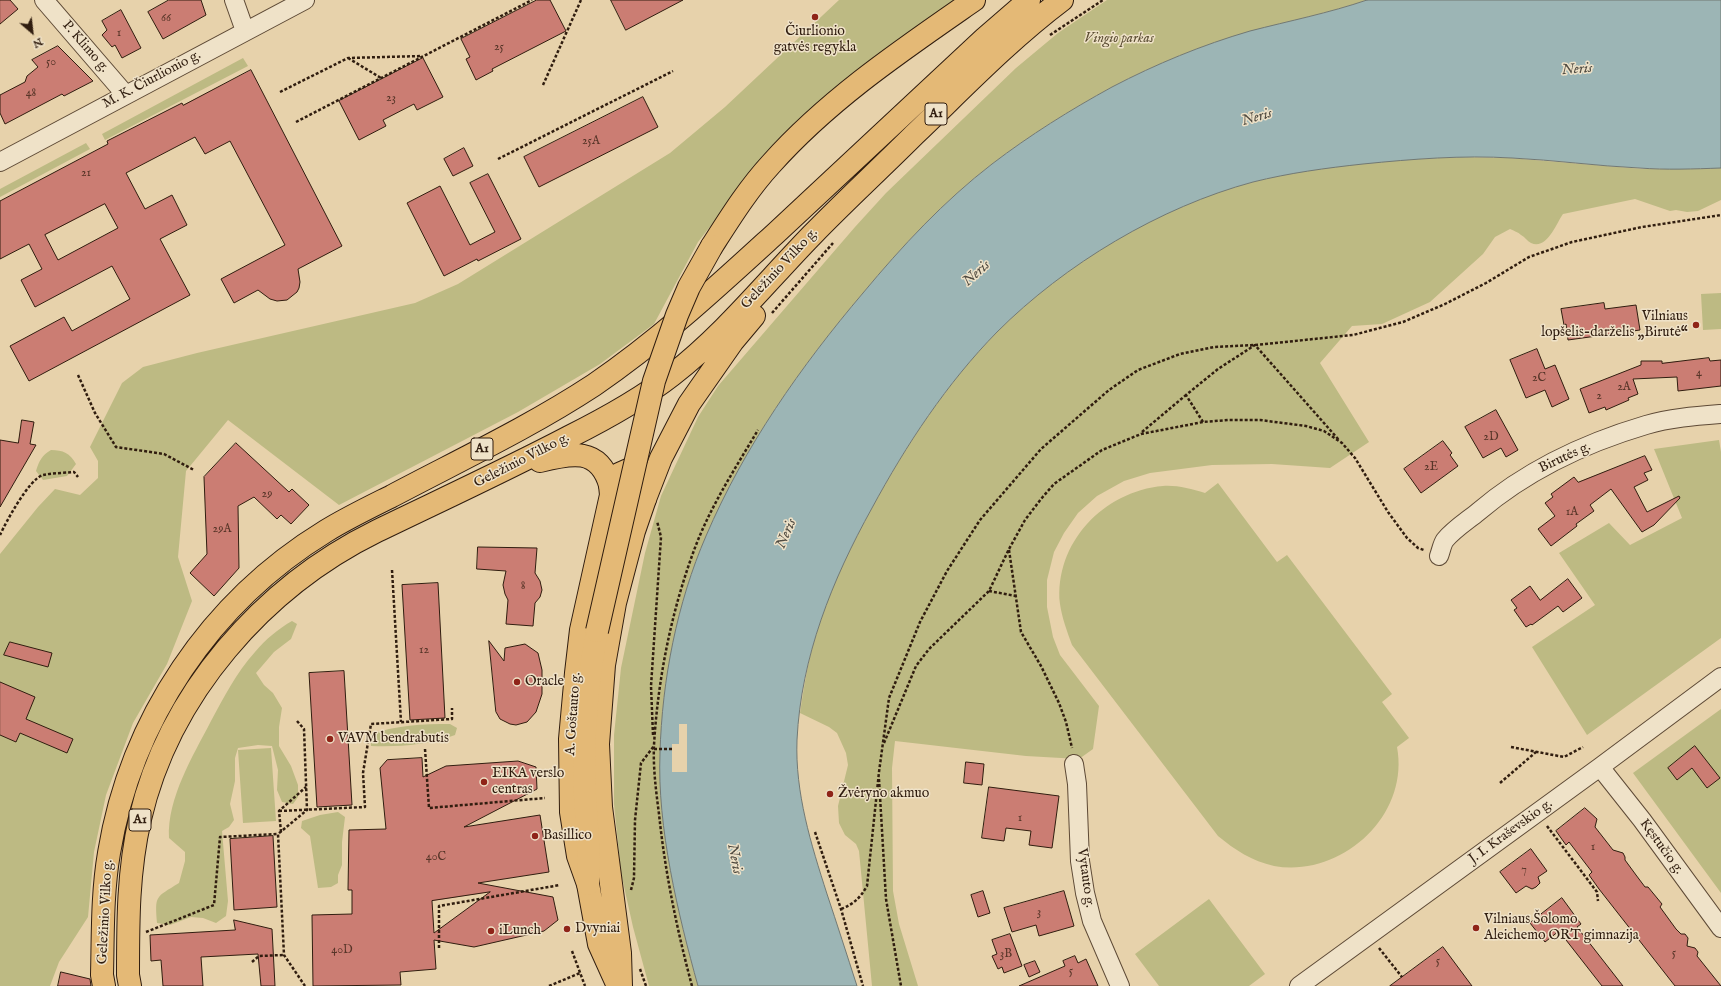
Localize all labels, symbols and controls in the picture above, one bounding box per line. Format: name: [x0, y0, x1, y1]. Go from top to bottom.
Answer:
north arrow: [12, 12, 52, 52]
house number: 66: [161, 12, 171, 26]
marker: Čiurlionio gatvės regykla: [810, 12, 820, 22]
street label: P. Klimo g.: [58, 18, 112, 76]
place label: Čiurlionio gatvės regykla: [774, 24, 856, 56]
house number: 1: [117, 27, 121, 41]
park label: Vingio parkas: [1084, 31, 1154, 47]
text: N: [30, 34, 45, 51]
house number: 25: [494, 41, 504, 55]
street label: M. K. Čiurlionio g.: [100, 47, 204, 113]
house number: 50: [46, 56, 56, 70]
water label: Neris: [1561, 60, 1593, 80]
house number: 48: [26, 87, 36, 101]
house number: 23: [386, 92, 396, 106]
road number: A1: [925, 103, 947, 125]
water label: Neris: [1240, 105, 1274, 131]
house number: 25A: [582, 135, 600, 149]
house number: 21: [81, 167, 91, 181]
street label: Geležinio Vilko g.: [738, 225, 822, 313]
water label: Neris: [960, 257, 994, 291]
place label: Vilniaus lopšelis-darželis „Birutė“: [1541, 309, 1688, 342]
marker: Vilniaus lopšelis-darželis „Birutė“: [1691, 320, 1701, 330]
house number: 4: [1696, 367, 1702, 381]
house number: 2C: [1532, 372, 1546, 386]
house number: 2A: [1617, 381, 1631, 395]
house number: 2: [1596, 390, 1602, 404]
street label: Geležinio Vilko g.: [471, 430, 573, 492]
house number: 2D: [1483, 431, 1499, 445]
road number: A1: [471, 438, 493, 460]
street label: Birutės g.: [1536, 439, 1594, 477]
house number: 2E: [1424, 461, 1438, 475]
house number: 29: [262, 488, 272, 502]
house number: 1A: [1566, 506, 1578, 520]
water label: Neris: [773, 516, 801, 552]
house number: 29A: [213, 523, 231, 537]
house number: 8: [521, 580, 525, 594]
house number: 12: [419, 644, 429, 658]
street label: A. Goštauto g.: [563, 672, 585, 756]
place label: Oracle: [525, 674, 564, 690]
marker: Oracle: [512, 677, 522, 687]
place label: VAVM bendrabutis: [338, 731, 449, 747]
marker: VAVM bendrabutis: [325, 734, 335, 744]
place label: EIKA verslo centras: [492, 766, 564, 798]
marker: EIKA verslo centras: [479, 777, 489, 787]
place label: Žvėryno akmuo: [838, 786, 929, 802]
marker: Žvėryno akmuo: [825, 789, 835, 799]
street label: J. I. Kraševskio g.: [1466, 796, 1556, 868]
road number: A1: [129, 809, 151, 831]
house number: 1: [1018, 812, 1022, 826]
street label: Kęstučio g.: [1635, 816, 1687, 878]
place label: Basillico: [543, 828, 592, 844]
marker: Basillico: [530, 831, 540, 841]
house number: 1: [1591, 841, 1595, 855]
water label: Neris: [722, 842, 746, 876]
street label: Vytauto g.: [1073, 847, 1097, 909]
house number: 40C: [426, 851, 446, 865]
street label: Geležinio Vilko g.: [95, 859, 117, 965]
house number: 7: [1521, 864, 1527, 878]
house number: 3: [1037, 906, 1041, 920]
place label: Vilniaus Šolomo Aleichemo ORT gimnazija: [1484, 912, 1639, 944]
place label: Dvyniai: [575, 921, 620, 937]
place label: iLunch: [499, 923, 541, 939]
marker: Vilniaus Šolomo Aleichemo ORT gimnazija: [1471, 923, 1481, 933]
marker: Dvyniai: [562, 924, 572, 934]
marker: iLunch: [486, 926, 496, 936]
house number: 40D: [331, 944, 353, 958]
house number: 5: [1672, 947, 1676, 961]
house number: 3B: [1000, 948, 1012, 962]
house number: 5: [1436, 955, 1440, 969]
house number: 5: [1069, 965, 1073, 979]

